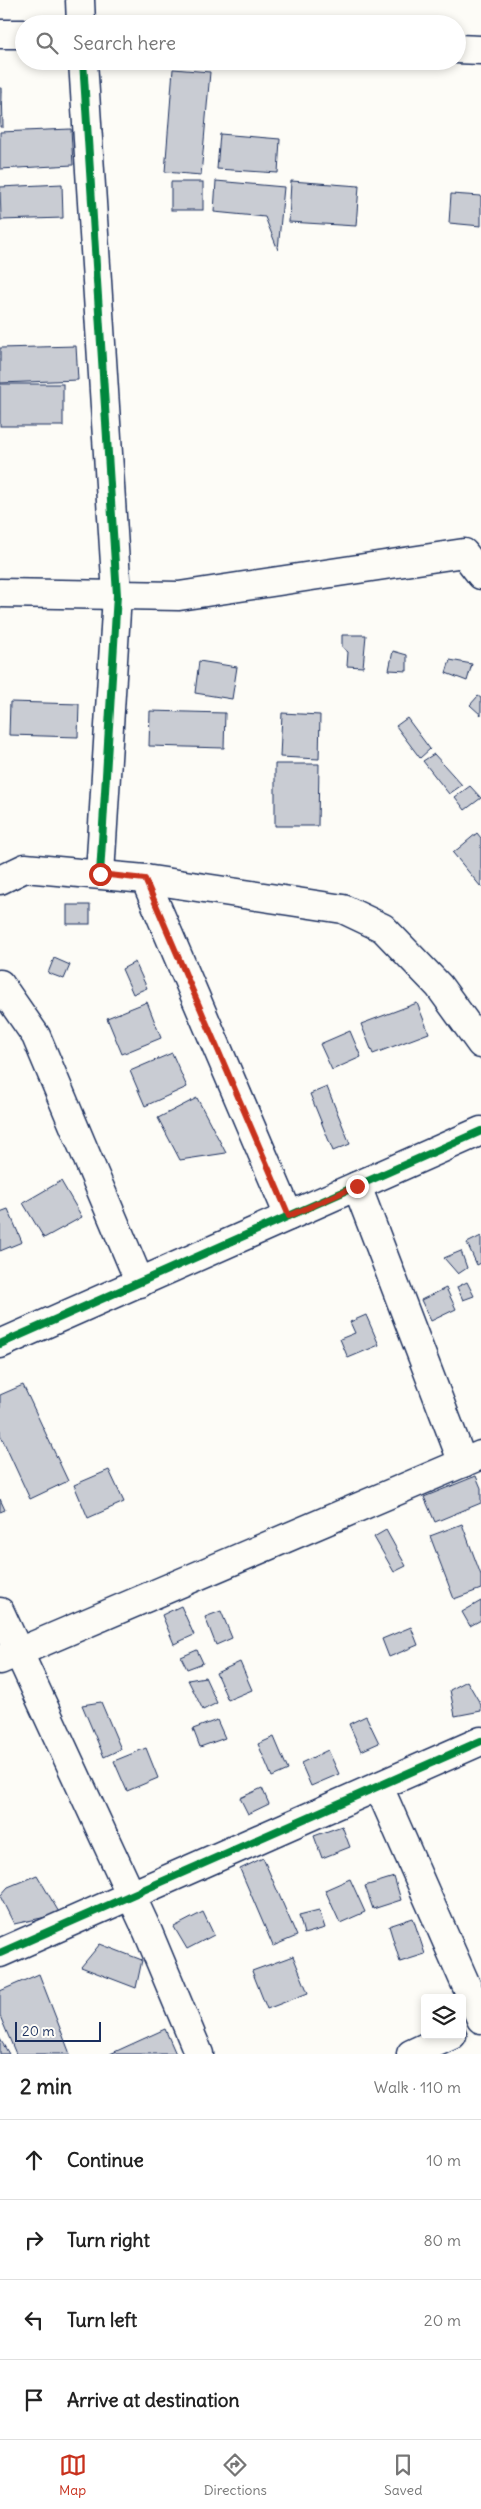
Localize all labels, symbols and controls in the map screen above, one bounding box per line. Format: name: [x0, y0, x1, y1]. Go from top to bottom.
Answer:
search box: [15, 15, 466, 70]
icon: search: [33, 29, 61, 57]
text: Search here: [73, 31, 176, 55]
route start: [89, 863, 112, 886]
route end: [346, 1175, 369, 1198]
map controls: [421, 1994, 466, 2039]
button: layers: [421, 1994, 466, 2039]
scale bar: [15, 2019, 101, 2042]
text: 20 m: [22, 2022, 55, 2040]
text: 2 min: [20, 2073, 72, 2100]
text: Walk · 110 m: [374, 2077, 461, 2097]
icon: ahead: [20, 2146, 48, 2174]
text: Continue: [67, 2148, 144, 2172]
text: 10 m: [426, 2150, 461, 2170]
icon: right: [20, 2226, 48, 2254]
text: Turn right: [67, 2228, 150, 2252]
text: 80 m: [423, 2230, 461, 2250]
icon: left: [20, 2306, 48, 2334]
text: Turn left: [67, 2308, 137, 2332]
text: 20 m: [424, 2310, 461, 2330]
icon: arrive: [20, 2386, 48, 2414]
text: Arrive at destination: [67, 2388, 240, 2412]
tab: Map: [59, 2451, 87, 2499]
tab: Directions: [204, 2451, 267, 2499]
tab: Saved: [384, 2451, 422, 2499]

